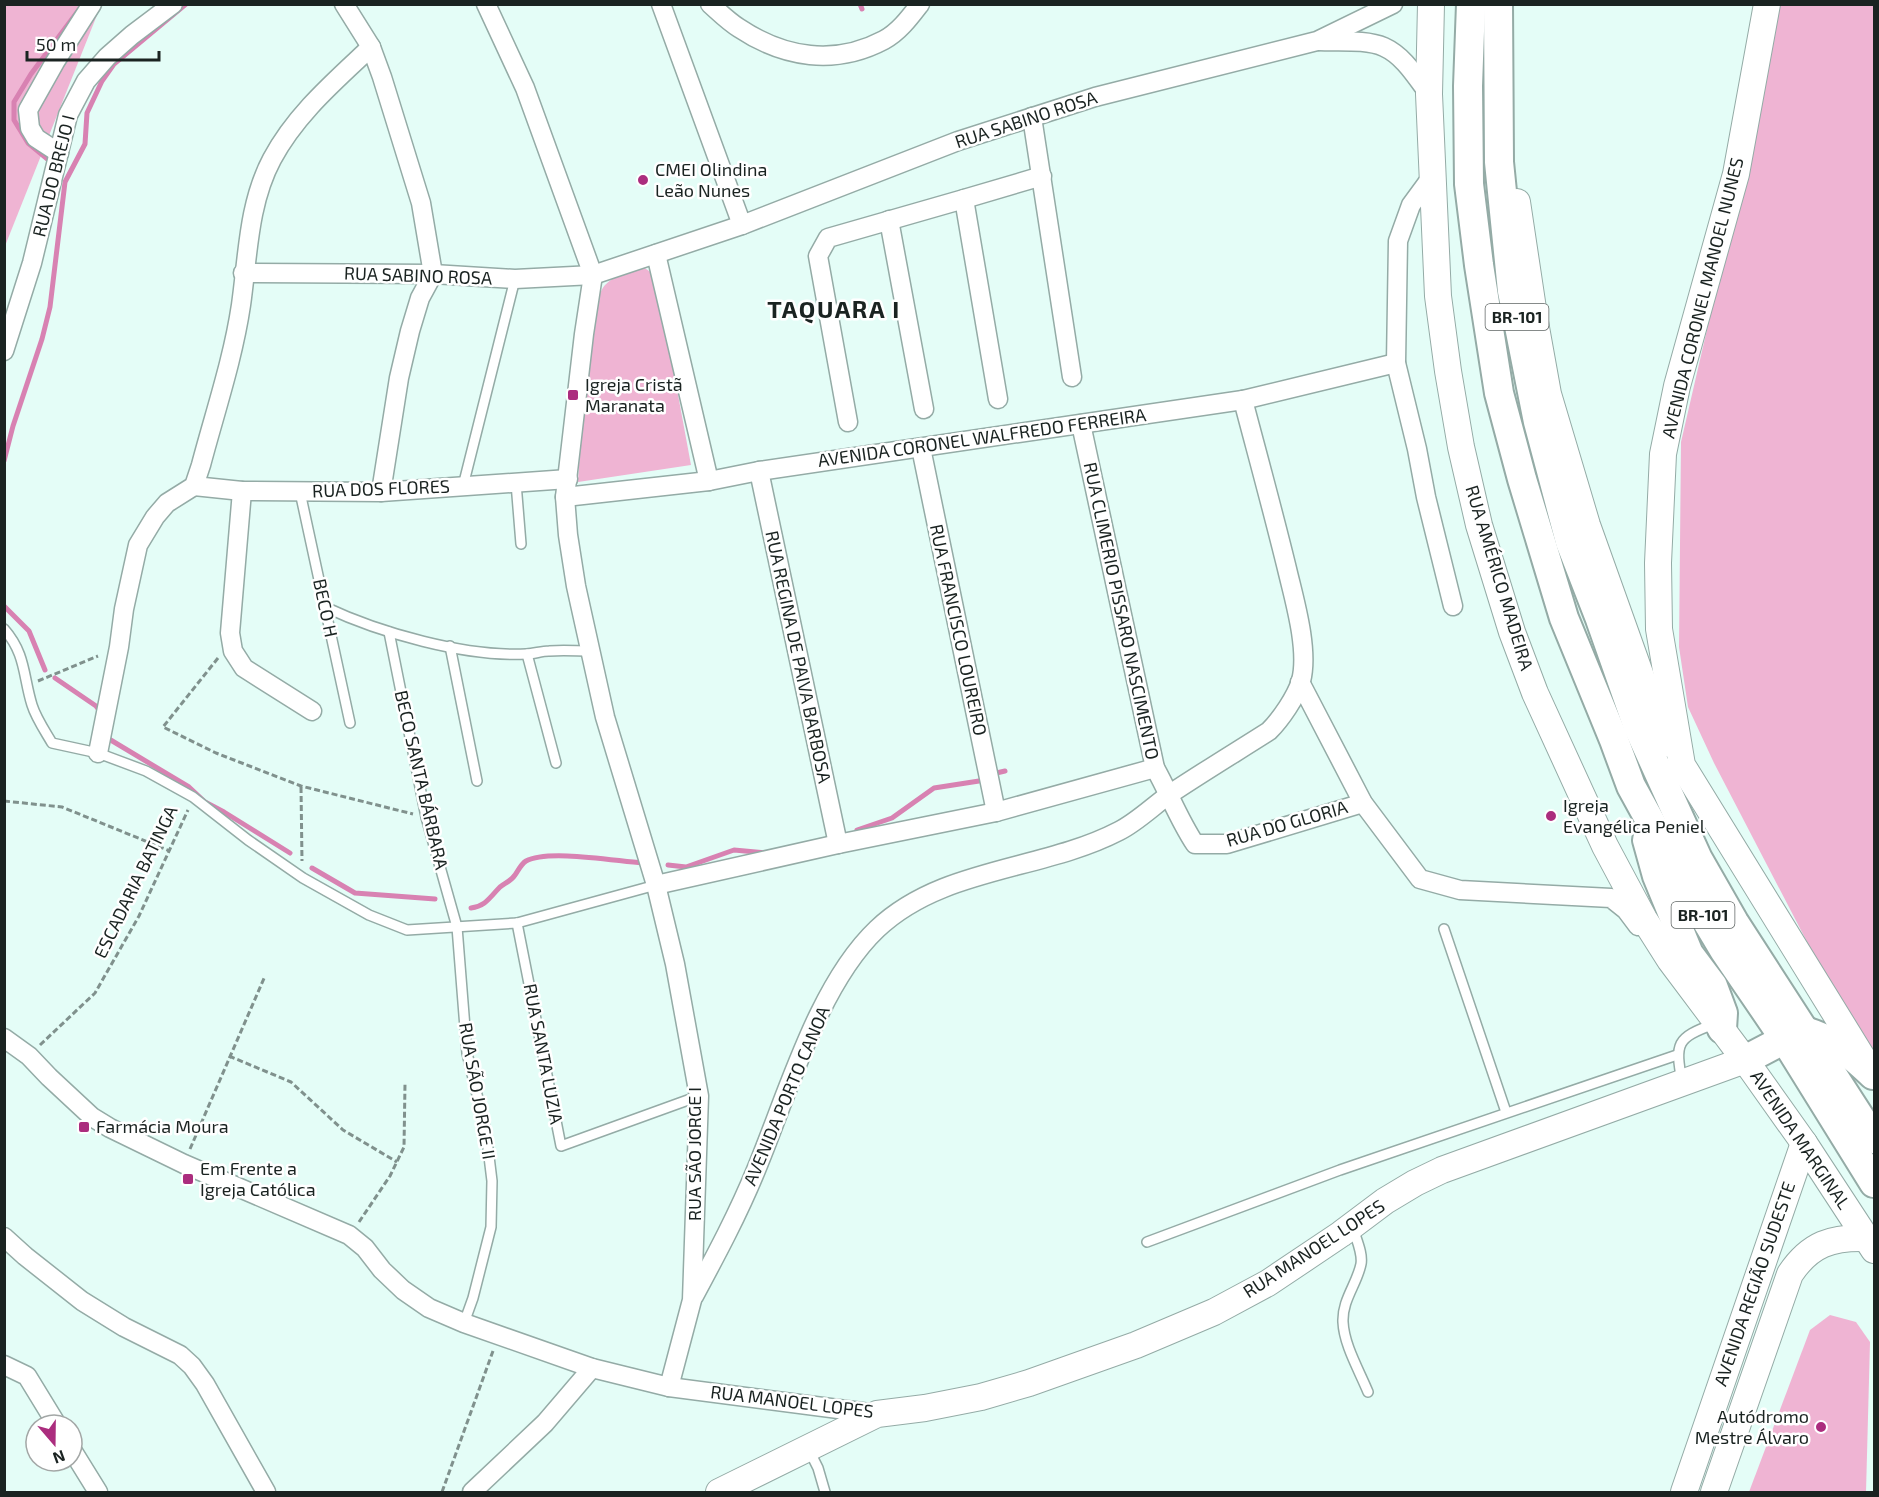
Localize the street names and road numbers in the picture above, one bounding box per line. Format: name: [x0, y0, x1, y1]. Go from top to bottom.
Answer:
street label: RUA SABINO ROSA: [952, 85, 1100, 152]
street label: RUA DO BREJO I: [27, 112, 79, 239]
street label: AVENIDA CORONEL MANOEL NUNES: [1656, 155, 1748, 440]
street label: RUA SABINO ROSA: [344, 261, 493, 289]
road number: BR-101: [1486, 304, 1549, 330]
street label: AVENIDA CORONEL WALFREDO FERREIRA: [816, 403, 1148, 471]
street label: RUA CLIMERIO PISSARO NASCIMENTO: [1080, 460, 1164, 761]
street label: RUA DOS FLORES: [312, 475, 450, 501]
street label: RUA AMÉRICO MADEIRA: [1461, 482, 1539, 674]
street label: RUA FRANCISCO LOUREIRO: [926, 522, 992, 738]
street label: RUA REGINA DE PAIVA BARBOSA: [761, 529, 837, 786]
street label: BECO H: [309, 577, 343, 639]
street label: BECO SANTA BÁRBARA: [391, 688, 454, 872]
street label: RUA DO GLORIA: [1224, 795, 1351, 851]
street label: ESCADARIA BATINGA: [89, 801, 182, 961]
road number: BR-101: [1672, 902, 1734, 928]
street label: RUA SANTA LUZIA: [520, 982, 569, 1127]
street label: AVENIDA PORTO CANOA: [738, 1002, 834, 1189]
street label: RUA SÃO JORGE II: [455, 1021, 501, 1161]
street label: AVENIDA MARGINAL: [1746, 1066, 1856, 1213]
street label: RUA SÃO JORGE I: [683, 1087, 705, 1221]
street label: AVENIDA REGIÃO SUDESTE: [1709, 1179, 1799, 1389]
street label: RUA MANOEL LOPES: [1239, 1194, 1388, 1302]
street label: RUA MANOEL LOPES: [709, 1380, 875, 1422]

